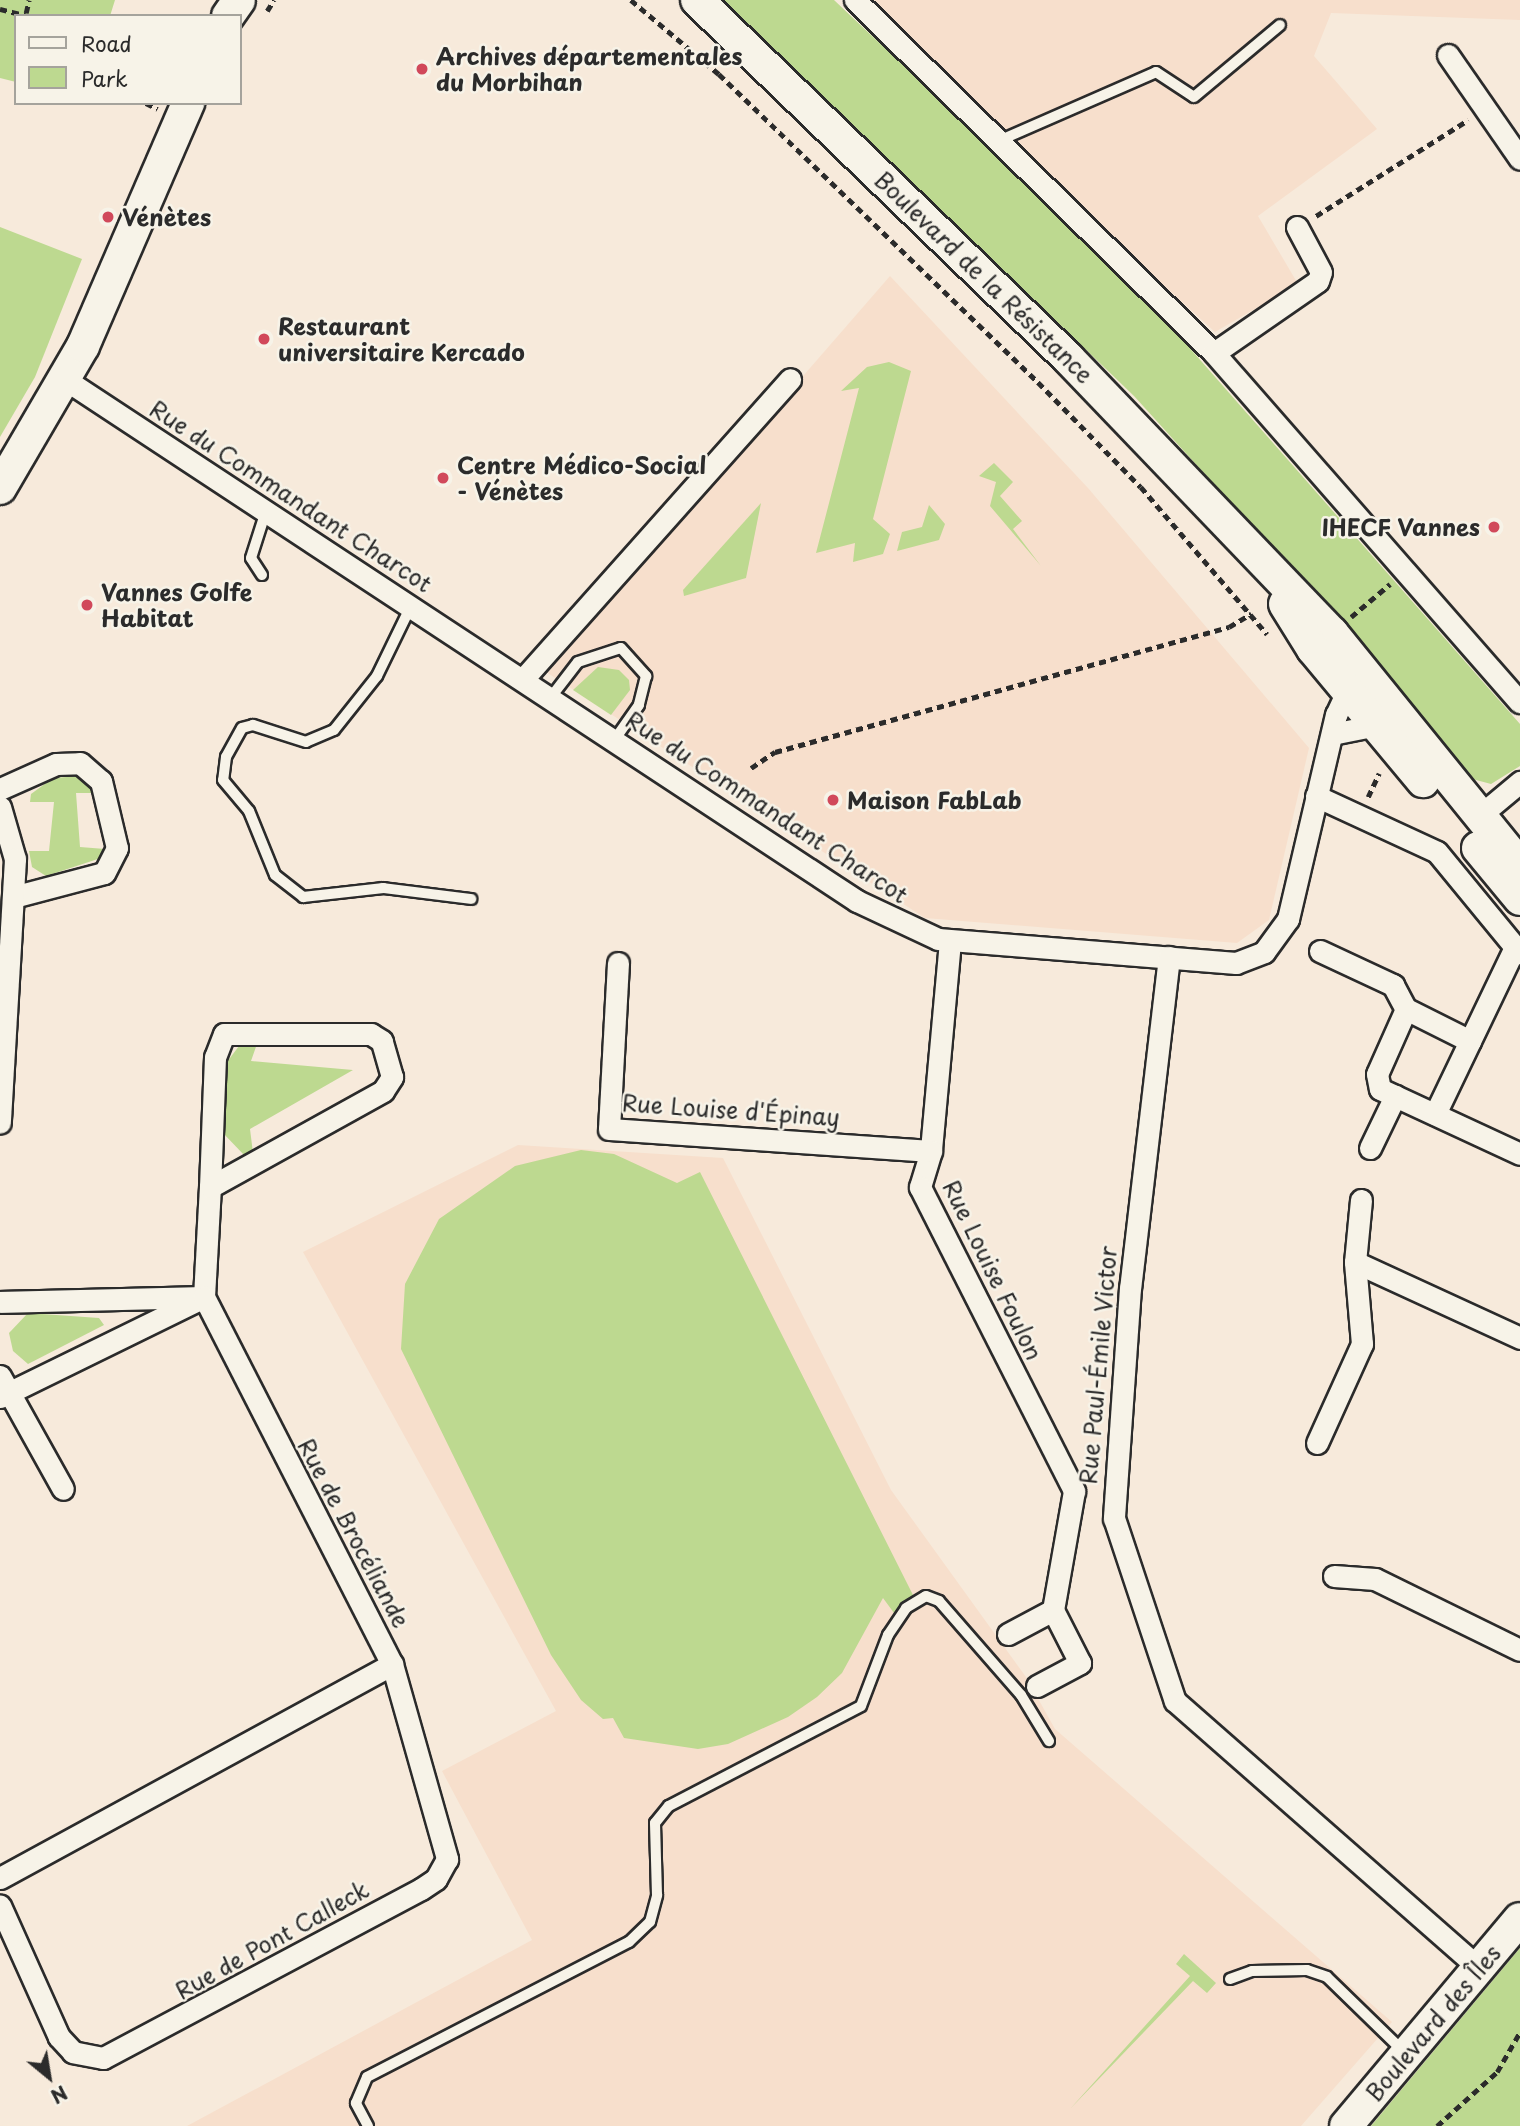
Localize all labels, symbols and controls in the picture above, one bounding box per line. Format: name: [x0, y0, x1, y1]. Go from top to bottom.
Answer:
legend: [14, 14, 242, 105]
text: Road: [81, 27, 132, 59]
place label: Archives départementales du Morbihan: [436, 42, 743, 96]
marker: Archives départementales du Morbihan: [414, 61, 430, 77]
text: Park: [81, 62, 128, 94]
street label: Boulevard de la Résistance: [869, 165, 1099, 389]
place label: Vénètes: [122, 203, 211, 231]
marker: Vénètes: [100, 209, 116, 225]
place label: Restaurant universitaire Kercado: [278, 312, 527, 366]
marker: Restaurant universitaire Kercado: [256, 331, 272, 347]
street label: Rue du Commandant Charcot: [143, 393, 439, 599]
place label: Centre Médico-Social - Vénètes: [457, 451, 707, 505]
marker: Centre Médico-Social - Vénètes: [435, 470, 451, 486]
place label: IHECF Vannes: [1321, 513, 1480, 541]
marker: IHECF Vannes: [1486, 519, 1502, 535]
place label: Vannes Golfe Habitat: [101, 578, 253, 632]
marker: Vannes Golfe Habitat: [79, 597, 95, 613]
street label: Rue du Commandant Charcot: [619, 704, 915, 910]
place label: Maison FabLab: [847, 786, 1022, 814]
marker: Maison FabLab: [825, 792, 841, 808]
street label: Rue Louise d'Épinay: [620, 1089, 842, 1131]
street label: Rue Louise Foulon: [937, 1175, 1049, 1365]
street label: Rue Paul-Émile Victor: [1074, 1243, 1122, 1487]
street label: Rue de Brocéliande: [292, 1433, 416, 1633]
street label: Rue de Pont Calleck: [169, 1874, 375, 2006]
street label: Boulevard des Îles: [1359, 1939, 1507, 2107]
north arrow: [14, 2042, 84, 2112]
text: N: [46, 2079, 73, 2111]

